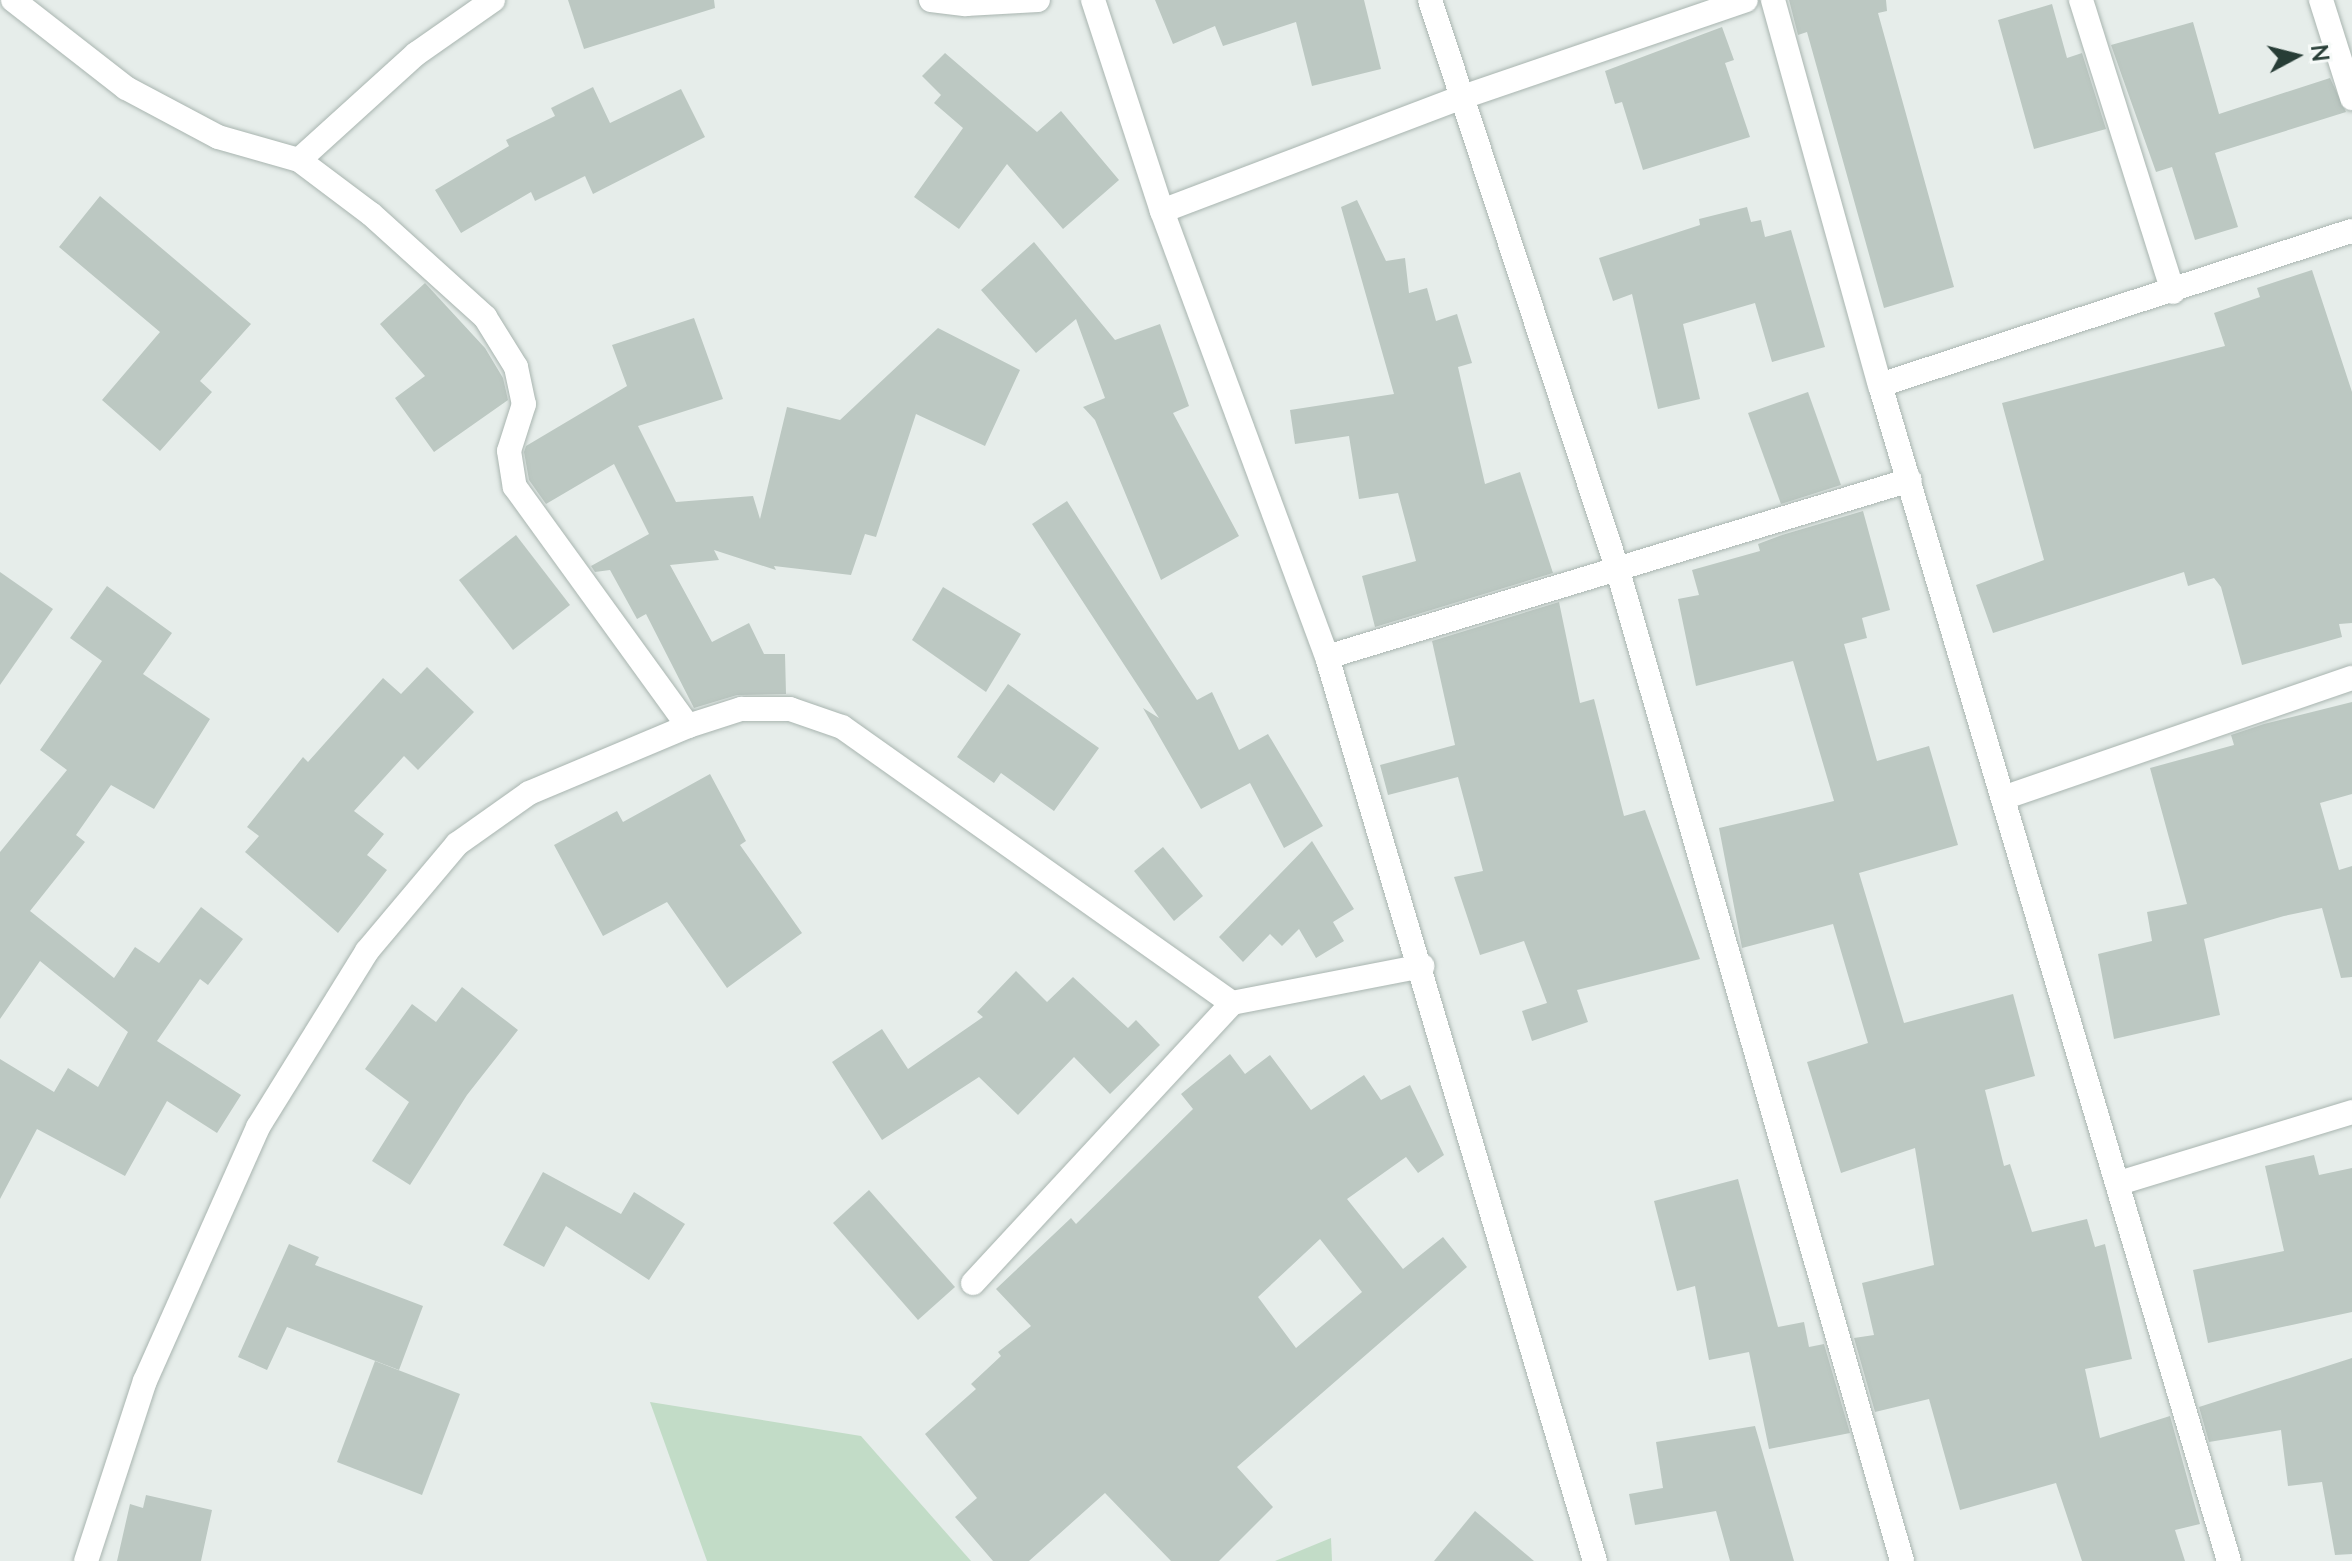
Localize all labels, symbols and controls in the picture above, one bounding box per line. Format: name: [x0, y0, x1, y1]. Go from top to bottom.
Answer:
north arrow: [2256, 16, 2336, 96]
text: N: [2306, 43, 2335, 63]

